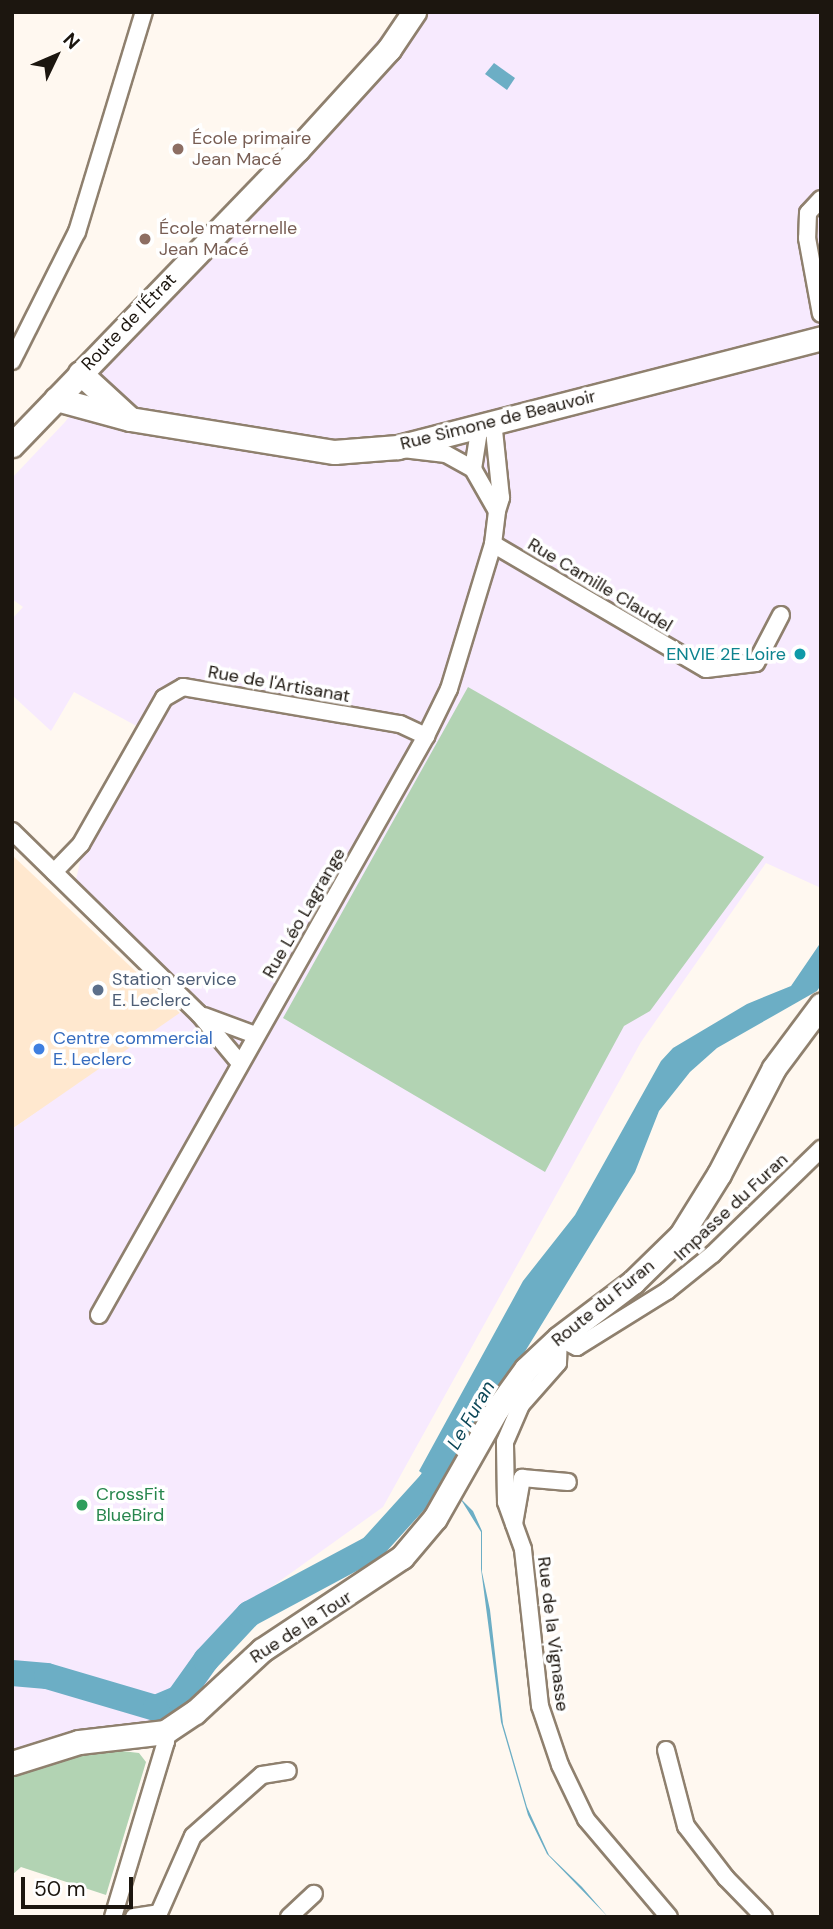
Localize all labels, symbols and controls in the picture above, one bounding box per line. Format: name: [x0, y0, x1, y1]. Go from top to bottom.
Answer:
north arrow: [21, 21, 91, 91]
text: N: [58, 27, 85, 55]
place label: École primaire Jean Macé: [192, 128, 311, 170]
marker: École primaire Jean Macé: [170, 141, 186, 157]
place label: École maternelle Jean Macé: [159, 218, 297, 260]
marker: École maternelle Jean Macé: [137, 231, 153, 247]
street label: Route de l'Étrat: [77, 269, 181, 375]
street label: Rue Simone de Beauvoir: [398, 385, 598, 455]
street label: Rue Camille Claudel: [524, 533, 676, 637]
place label: ENVIE 2E Loire: [666, 643, 786, 665]
marker: ENVIE 2E Loire: [792, 646, 808, 662]
street label: Rue de l'Artisanat: [206, 661, 352, 707]
street label: Rue Léo Lagrange: [258, 844, 350, 982]
place label: Station service E. Leclerc: [112, 969, 236, 1012]
marker: Station service E. Leclerc: [90, 982, 106, 998]
place label: Centre commercial E. Leclerc: [53, 1028, 213, 1070]
marker: Centre commercial E. Leclerc: [31, 1041, 47, 1057]
street label: Impasse du Furan: [670, 1149, 792, 1265]
street label: Route du Furan: [547, 1255, 659, 1351]
water label: Le Furan: [442, 1377, 500, 1453]
place label: CrossFit BlueBird: [96, 1484, 165, 1526]
marker: CrossFit BlueBird: [74, 1497, 90, 1513]
street label: Rue de la Vignasse: [533, 1555, 573, 1713]
street label: Rue de la Tour: [246, 1586, 356, 1668]
scale bar: [24, 1862, 136, 1906]
text: 50 m: [34, 1875, 85, 1903]

